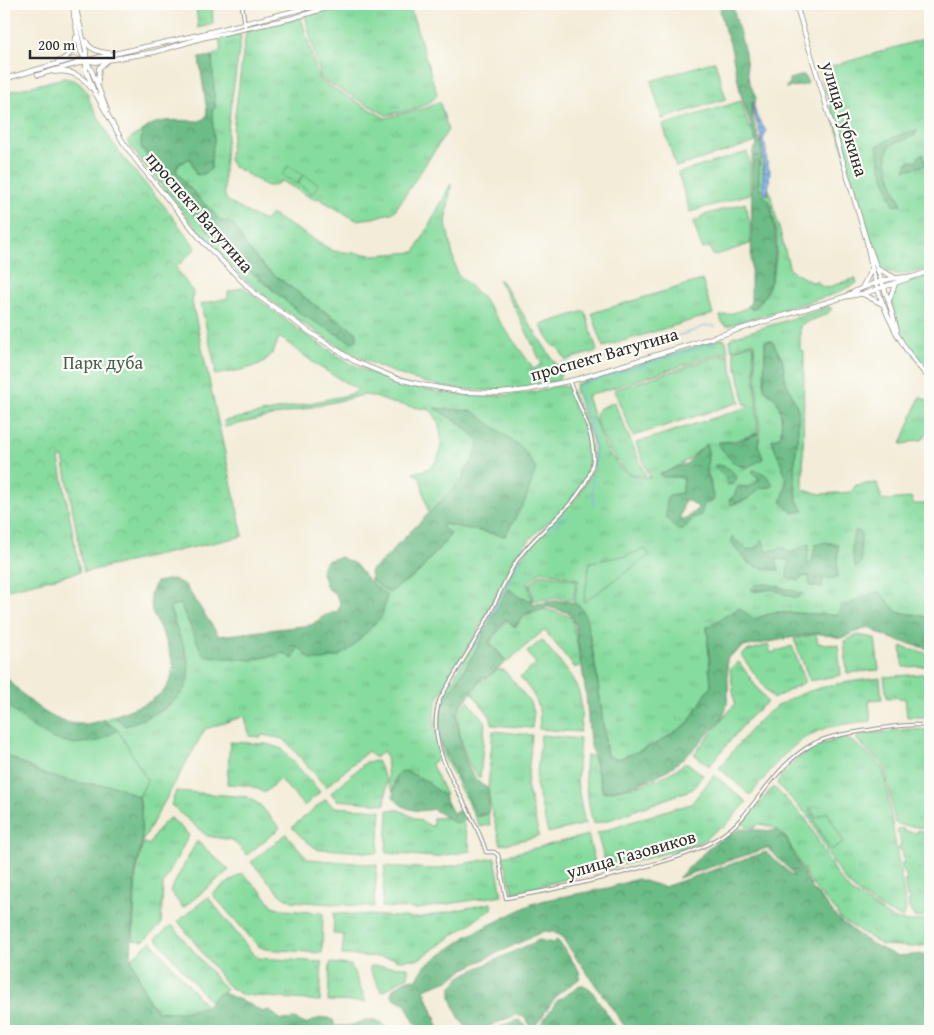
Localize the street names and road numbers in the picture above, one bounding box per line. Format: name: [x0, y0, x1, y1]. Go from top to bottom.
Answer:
street label: улица Губкина: [814, 57, 875, 180]
street label: проспект Ватутина: [140, 146, 261, 279]
street label: проспект Ватутина: [527, 320, 682, 388]
street label: улица Газовиков: [562, 823, 699, 886]

